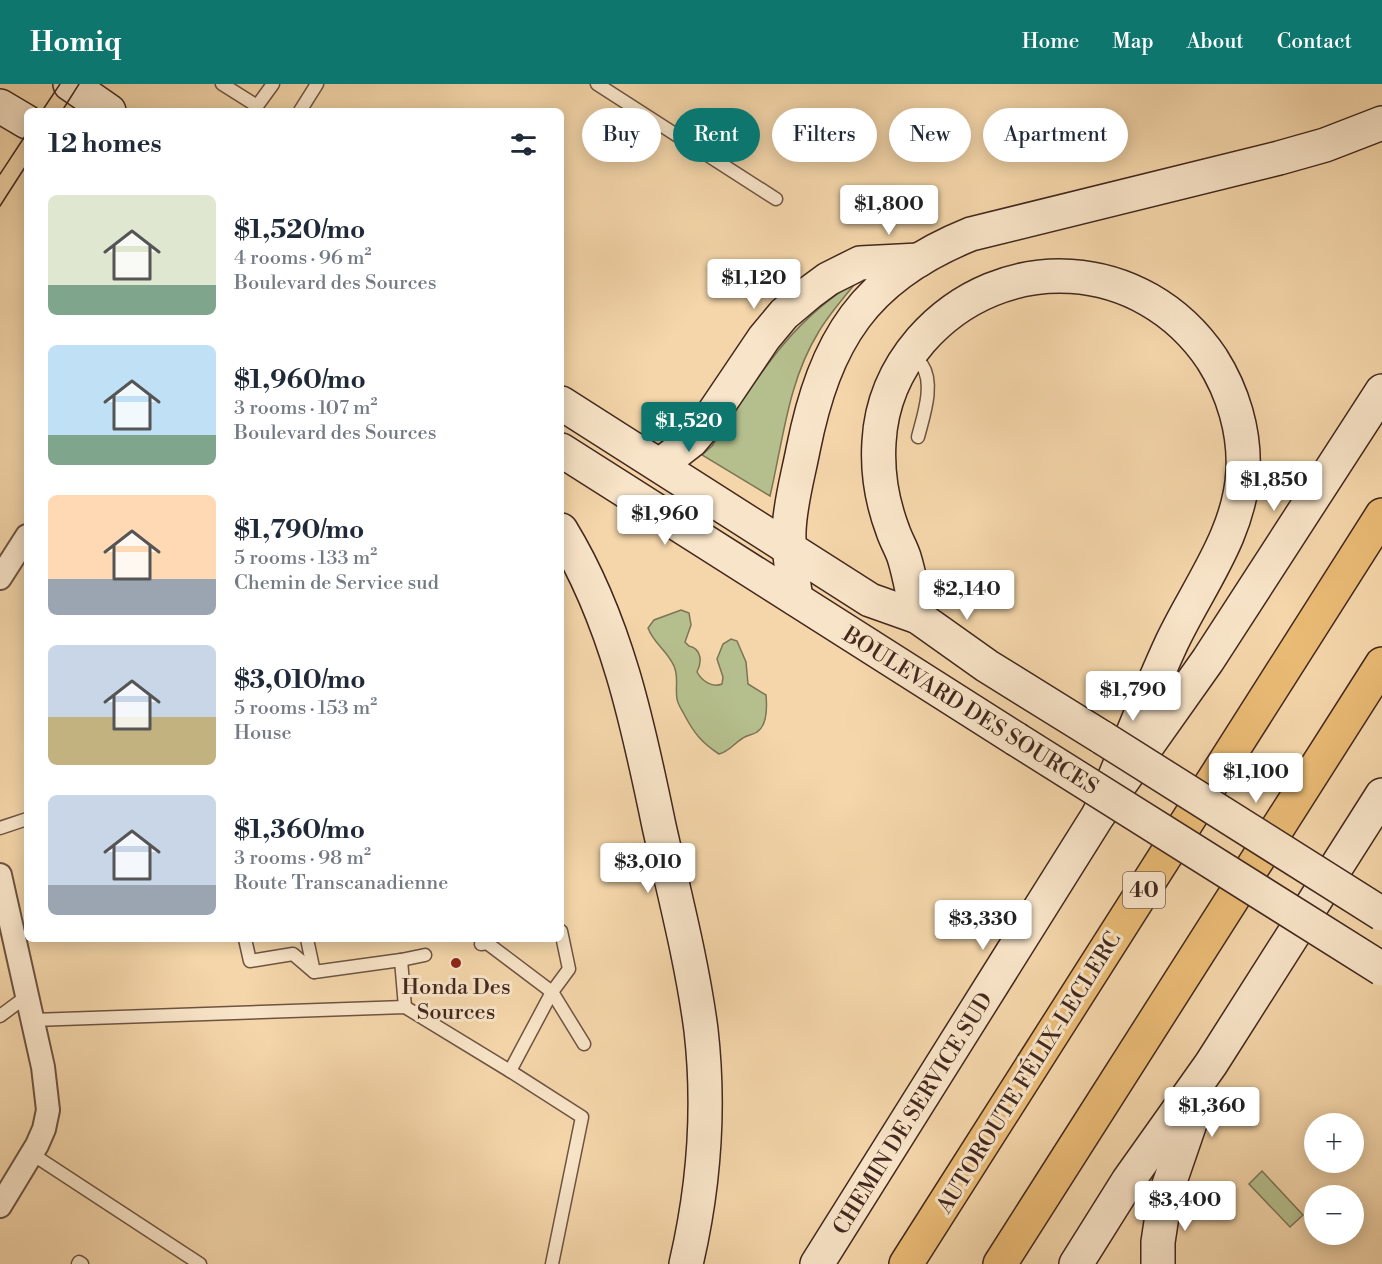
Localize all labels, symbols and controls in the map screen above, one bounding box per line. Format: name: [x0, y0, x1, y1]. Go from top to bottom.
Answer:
text: Homiq: [30, 25, 121, 60]
text: Home: [1022, 29, 1079, 55]
text: Map: [1112, 29, 1154, 55]
text: About: [1187, 29, 1244, 55]
text: Contact: [1277, 29, 1352, 55]
chip: Buy: [582, 108, 661, 162]
chip: Rent: [673, 108, 760, 162]
chip: Filters: [772, 108, 877, 162]
chip: New: [889, 108, 971, 162]
chip: Apartment: [983, 108, 1128, 162]
text: 12 homes: [48, 128, 162, 160]
icon: filters: [507, 128, 540, 161]
pin: $1,800: [840, 185, 938, 236]
text: $1,800: [854, 192, 924, 217]
text: $1,520/mo: [234, 214, 365, 246]
icon: home: [96, 219, 168, 291]
text: 4 rooms · 96 m²: [234, 246, 372, 271]
pin: $1,120: [705, 259, 803, 310]
text: $1,120: [721, 266, 787, 291]
text: Boulevard des Sources: [234, 271, 436, 296]
text: $1,960/mo: [234, 364, 366, 396]
icon: home: [96, 369, 168, 441]
text: 3 rooms · 107 m²: [234, 396, 378, 421]
pin: $1,520: [640, 402, 738, 453]
text: $1,520: [655, 409, 723, 434]
text: Boulevard des Sources: [234, 421, 436, 446]
pin: $1,850: [1225, 461, 1323, 512]
text: $1,850: [1240, 468, 1308, 493]
pin: $1,960: [616, 495, 714, 546]
text: $1,960: [631, 502, 699, 527]
text: $1,790/mo: [234, 514, 364, 546]
icon: home: [96, 519, 168, 591]
text: 5 rooms · 133 m²: [234, 546, 377, 571]
pin: $2,140: [918, 570, 1016, 621]
text: Chemin de Service sud: [234, 571, 439, 596]
text: $2,140: [933, 577, 1001, 602]
street label: BOULEVARD DES SOURCES: [837, 621, 1103, 801]
text: $3,010/mo: [234, 664, 366, 696]
icon: home: [96, 669, 168, 741]
pin: $1,790: [1084, 671, 1182, 722]
text: $1,790: [1100, 678, 1166, 703]
text: 5 rooms · 153 m²: [234, 696, 377, 721]
text: House: [234, 721, 292, 746]
pin: $1,100: [1207, 753, 1305, 804]
text: $1,100: [1223, 760, 1289, 785]
text: $1,360/mo: [234, 814, 365, 846]
icon: home: [96, 819, 168, 891]
pin: $3,010: [599, 843, 697, 894]
text: 3 rooms · 98 m²: [234, 846, 371, 871]
text: $3,010: [614, 850, 682, 875]
text: Route Transcanadienne: [234, 871, 448, 896]
road number: 40: [1123, 872, 1165, 908]
pin: $3,330: [934, 900, 1032, 951]
text: $3,330: [949, 907, 1017, 932]
street label: AUTOROUTE FÉLIX-LECLERC: [930, 927, 1127, 1219]
marker: Honda Des Sources: [449, 956, 463, 970]
place label: Honda Des Sources: [401, 974, 511, 1026]
street label: CHEMIN DE SERVICE SUD: [827, 988, 999, 1240]
pin: $1,360: [1163, 1087, 1261, 1138]
text: $1,360: [1178, 1094, 1246, 1119]
map controls: [1304, 1113, 1364, 1245]
button: +: [1304, 1113, 1364, 1173]
pin: $3,400: [1136, 1181, 1234, 1232]
button: −: [1304, 1185, 1364, 1245]
text: $3,400: [1149, 1188, 1221, 1213]

